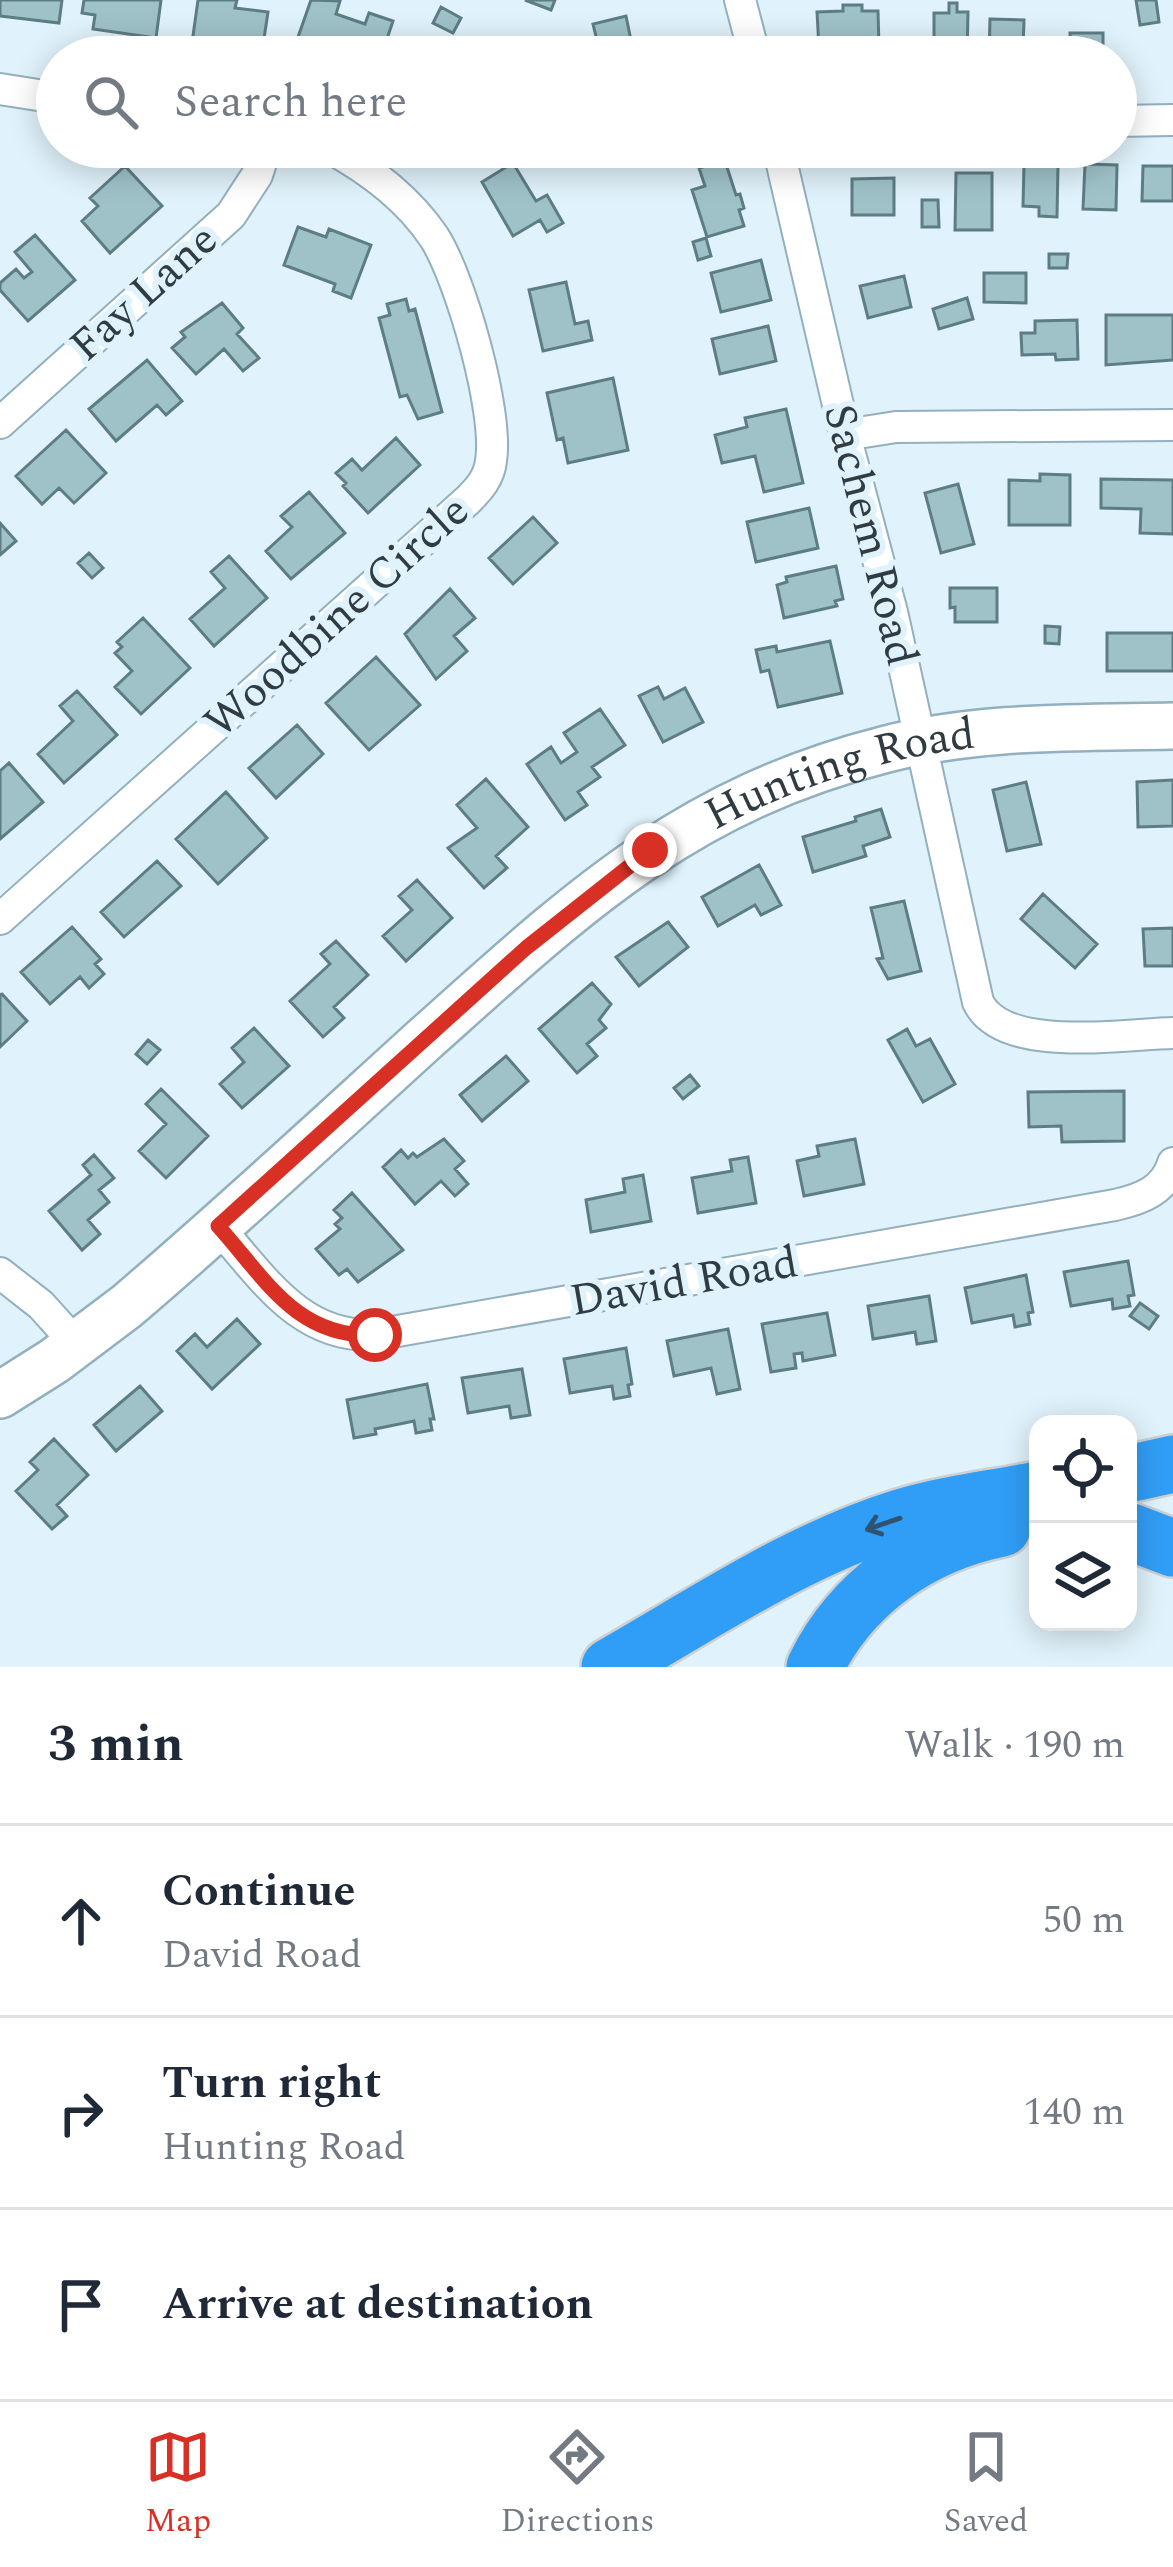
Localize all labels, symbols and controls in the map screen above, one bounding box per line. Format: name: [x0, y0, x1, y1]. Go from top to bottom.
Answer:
search box: [36, 36, 1137, 168]
text: Search here: [174, 68, 407, 137]
icon: search: [78, 69, 144, 135]
street label: Fay Lane: [54, 207, 234, 379]
street label: Sachem Road: [804, 397, 936, 673]
street label: Woodbine Circle: [189, 479, 485, 755]
street label: Hunting Road: [692, 699, 979, 849]
route end: [623, 823, 677, 877]
street label: David Road: [565, 1228, 803, 1336]
route start: [348, 1308, 402, 1362]
map controls: [1029, 1415, 1137, 1631]
button: locate: [1029, 1415, 1137, 1523]
one-way arrow: [865, 1515, 902, 1536]
button: layers: [1029, 1523, 1137, 1631]
text: 3 min: [48, 1706, 184, 1784]
text: Walk · 190 m: [904, 1716, 1125, 1775]
text: Continue: [162, 1857, 355, 1926]
icon: ahead: [48, 1888, 114, 1954]
text: 50 m: [1043, 1891, 1125, 1950]
text: David Road: [162, 1926, 362, 1985]
text: Turn right: [162, 2049, 381, 2118]
icon: right: [48, 2080, 114, 2146]
text: 140 m: [1023, 2083, 1125, 2142]
text: Hunting Road: [162, 2118, 406, 2177]
text: Arrive at destination: [162, 2270, 593, 2339]
icon: arrive: [48, 2272, 114, 2338]
tab: Map: [145, 2424, 211, 2546]
tab: Directions: [500, 2424, 654, 2546]
tab: Saved: [944, 2424, 1028, 2546]

